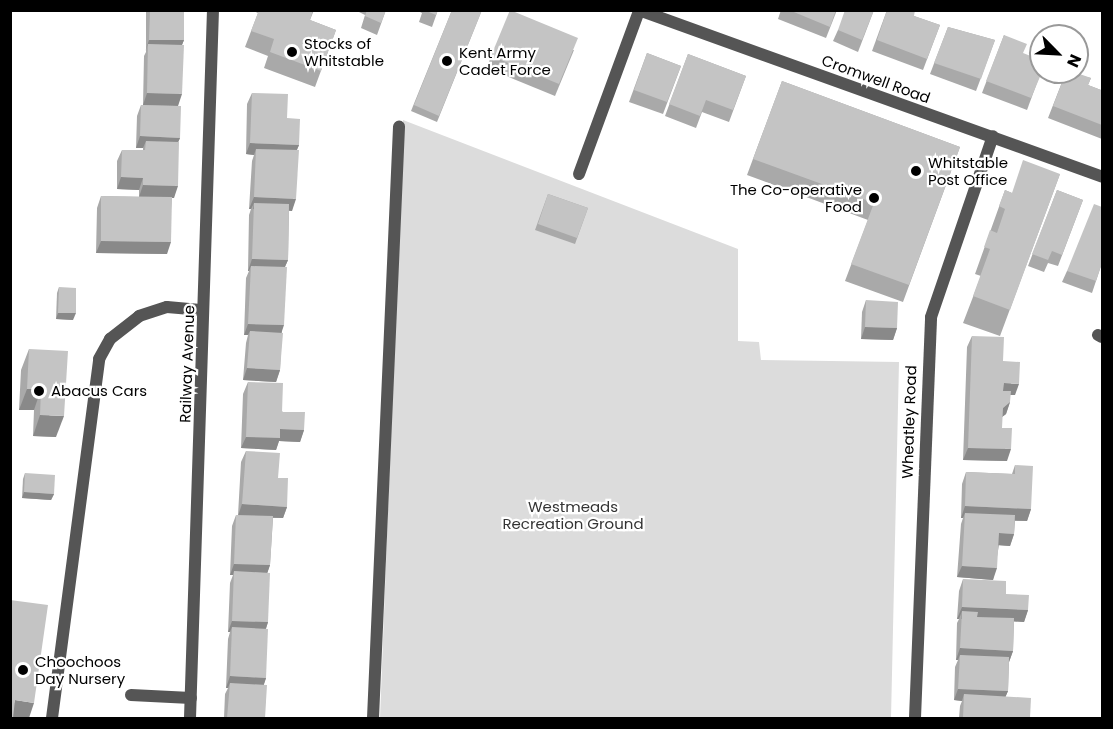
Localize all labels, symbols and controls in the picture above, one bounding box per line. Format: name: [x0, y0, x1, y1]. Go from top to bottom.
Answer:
north arrow: [1029, 24, 1089, 84]
place label: Stocks of Whitstable: [304, 34, 384, 69]
place label: Kent Army Cadet Force: [459, 43, 551, 78]
marker: Stocks of Whitstable: [285, 45, 299, 59]
street label: Cromwell Road: [819, 51, 933, 107]
text: N: [1061, 51, 1087, 71]
marker: Kent Army Cadet Force: [440, 54, 454, 68]
place label: Whitstable Post Office: [928, 153, 1008, 188]
marker: Whitstable Post Office: [909, 164, 923, 178]
place label: The Co-operative Food: [730, 180, 862, 215]
marker: The Co-operative Food: [867, 191, 881, 205]
street label: Railway Avenue: [176, 305, 198, 423]
street label: Wheatley Road: [898, 365, 920, 479]
place label: Abacus Cars: [51, 382, 147, 400]
marker: Abacus Cars: [32, 384, 46, 398]
park label: Westmeads Recreation Ground: [502, 497, 644, 532]
place label: Choochoos Day Nursery: [35, 652, 125, 687]
marker: Choochoos Day Nursery: [16, 663, 30, 677]

